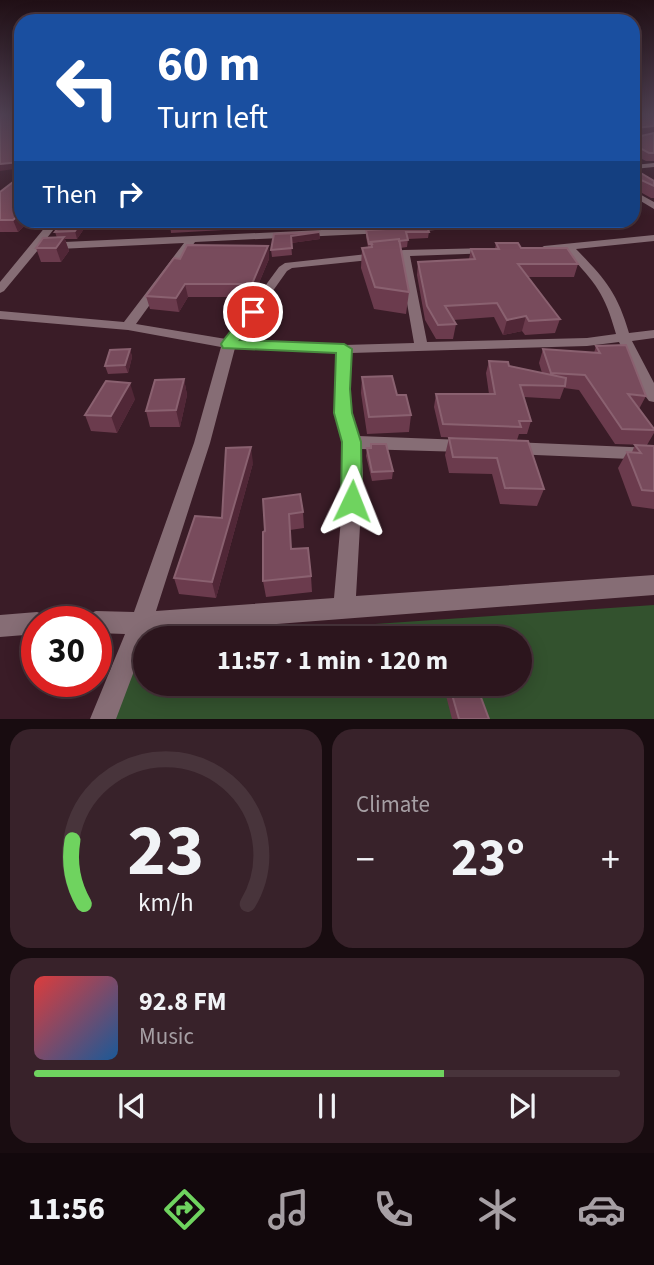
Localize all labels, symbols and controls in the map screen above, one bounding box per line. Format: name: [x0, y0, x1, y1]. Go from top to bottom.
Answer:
text: 60 m: [157, 30, 261, 100]
icon: left: [42, 42, 133, 133]
text: Turn left: [157, 95, 268, 141]
icon: right: [111, 175, 149, 213]
text: Then: [42, 176, 97, 213]
pin: [223, 282, 283, 342]
icon: arrive: [234, 293, 272, 331]
position arrow: [315, 464, 389, 538]
speed limit sign: 30: [21, 606, 112, 697]
text: 11:57 · 1 min · 120 m: [217, 642, 448, 679]
text: Climate: [356, 788, 430, 821]
text: 23: [128, 800, 204, 904]
text: 23°: [451, 822, 525, 896]
text: −: [356, 833, 375, 887]
text: +: [601, 833, 620, 887]
text: km/h: [138, 885, 194, 921]
text: 92.8 FM: [139, 983, 227, 1020]
text: Music: [139, 1020, 194, 1053]
icon: previous: [113, 1087, 151, 1125]
icon: pause: [308, 1087, 346, 1125]
icon: next: [503, 1087, 541, 1125]
icon: directions: [160, 1185, 209, 1234]
icon: music: [264, 1185, 313, 1234]
icon: phone: [369, 1185, 418, 1234]
icon: climate: [473, 1185, 522, 1234]
icon: car: [577, 1185, 626, 1234]
text: 11:56: [28, 1186, 105, 1232]

